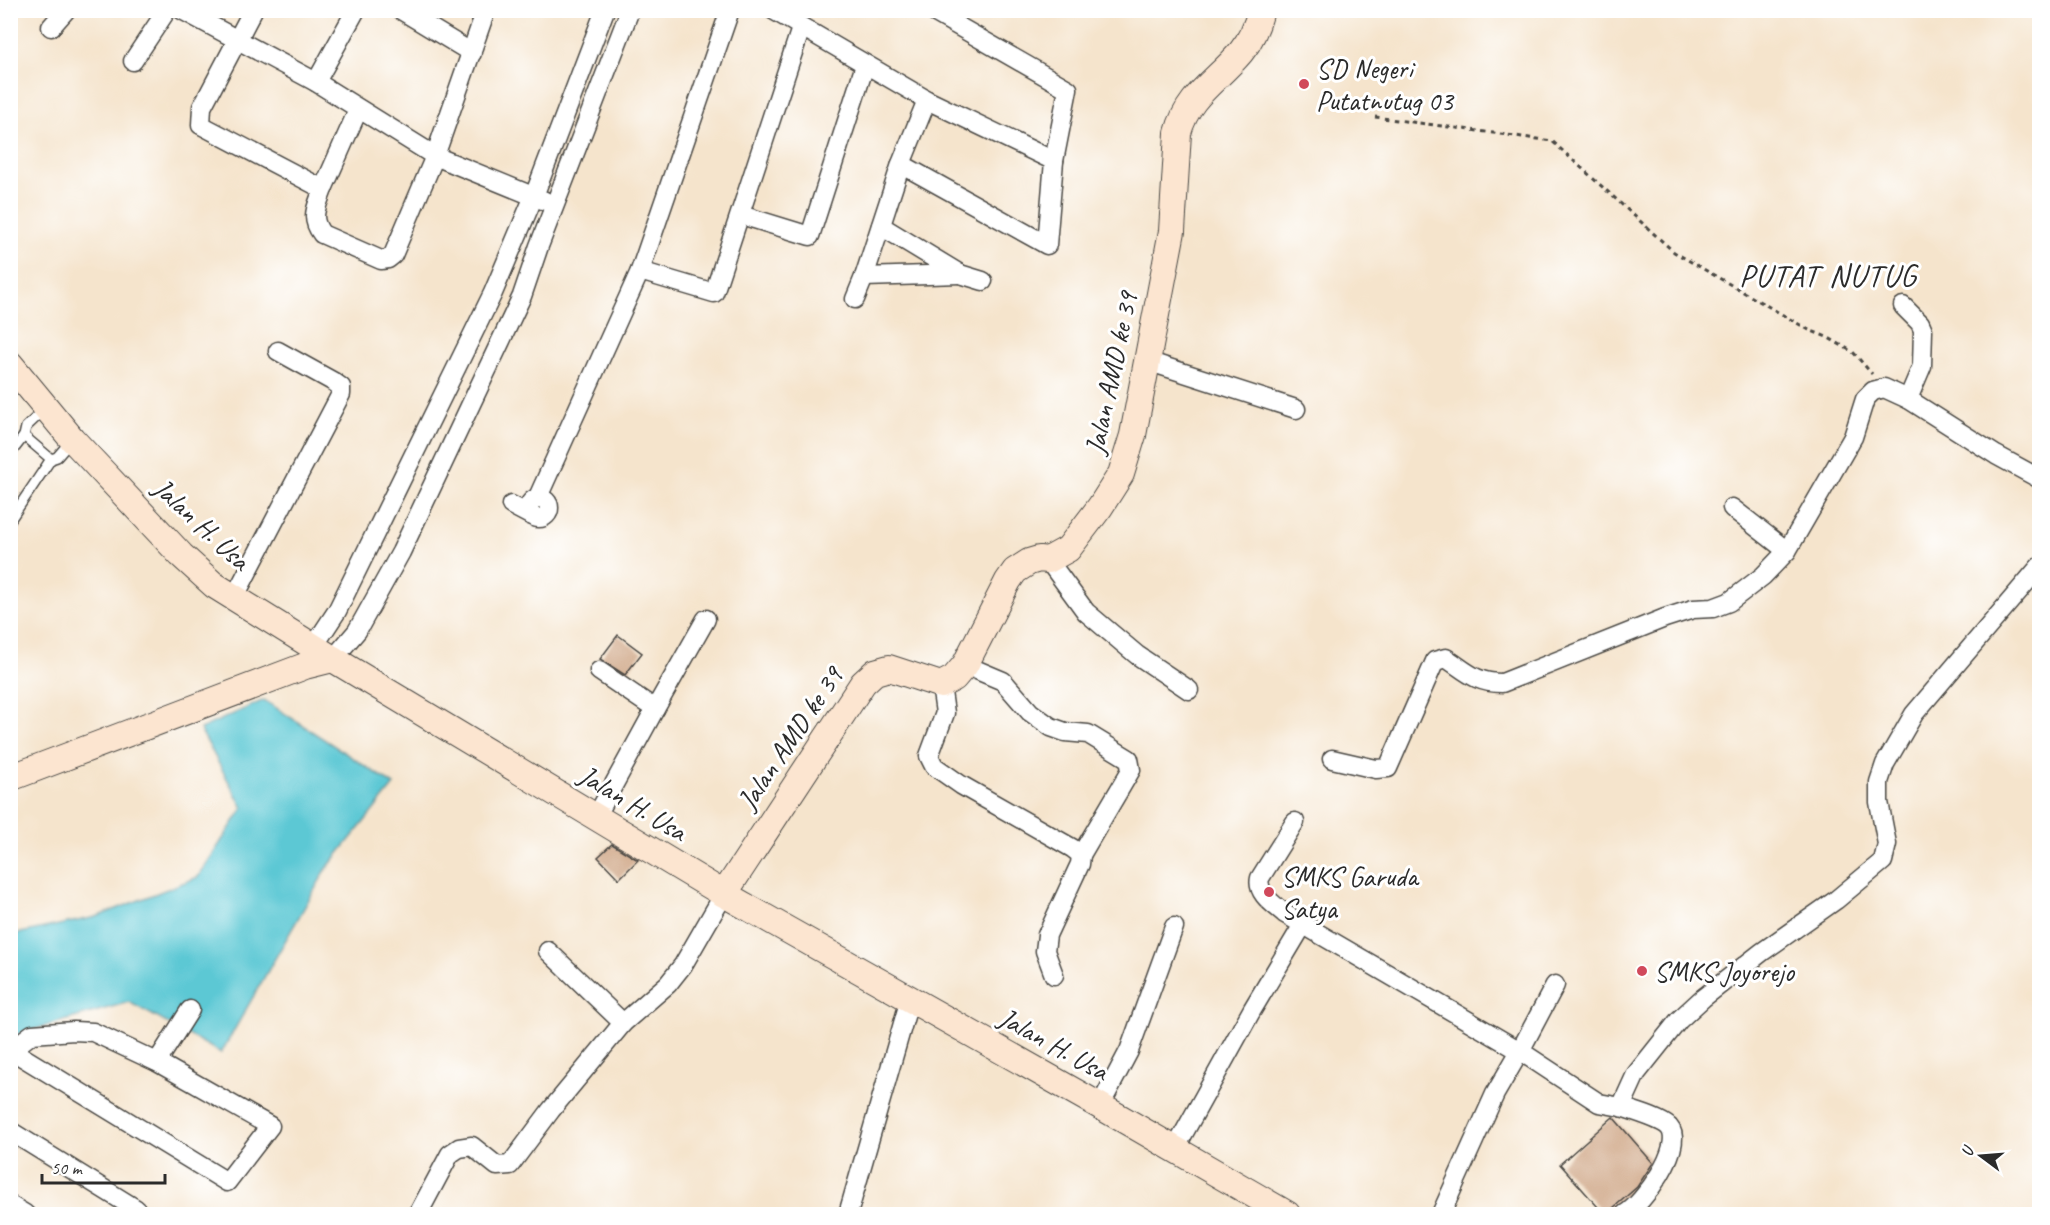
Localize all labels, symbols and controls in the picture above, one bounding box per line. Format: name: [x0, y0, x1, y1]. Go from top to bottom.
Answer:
place label: SD Negeri Putatnutug 03: [1316, 51, 1455, 118]
marker: SD Negeri Putatnutug 03: [1297, 77, 1311, 91]
district label: PUTAT NUTUG: [1739, 255, 1919, 296]
street label: Jalan AMD ke 39: [1076, 287, 1146, 459]
street label: Jalan H. Usa: [145, 469, 259, 579]
street label: Jalan AMD ke 39: [728, 658, 852, 818]
street label: Jalan H. Usa: [571, 756, 695, 850]
place label: SMKS Garuda Satya: [1281, 859, 1420, 926]
marker: SMKS Garuda Satya: [1262, 885, 1276, 899]
place label: SMKS Joyorejo: [1654, 954, 1796, 989]
marker: SMKS Joyorejo: [1635, 964, 1649, 978]
street label: Jalan H. Usa: [991, 999, 1116, 1089]
north arrow: [1951, 1126, 2011, 1186]
text: U: [1957, 1143, 1979, 1159]
scale bar: [42, 1147, 165, 1185]
text: 50 m: [51, 1157, 84, 1179]

